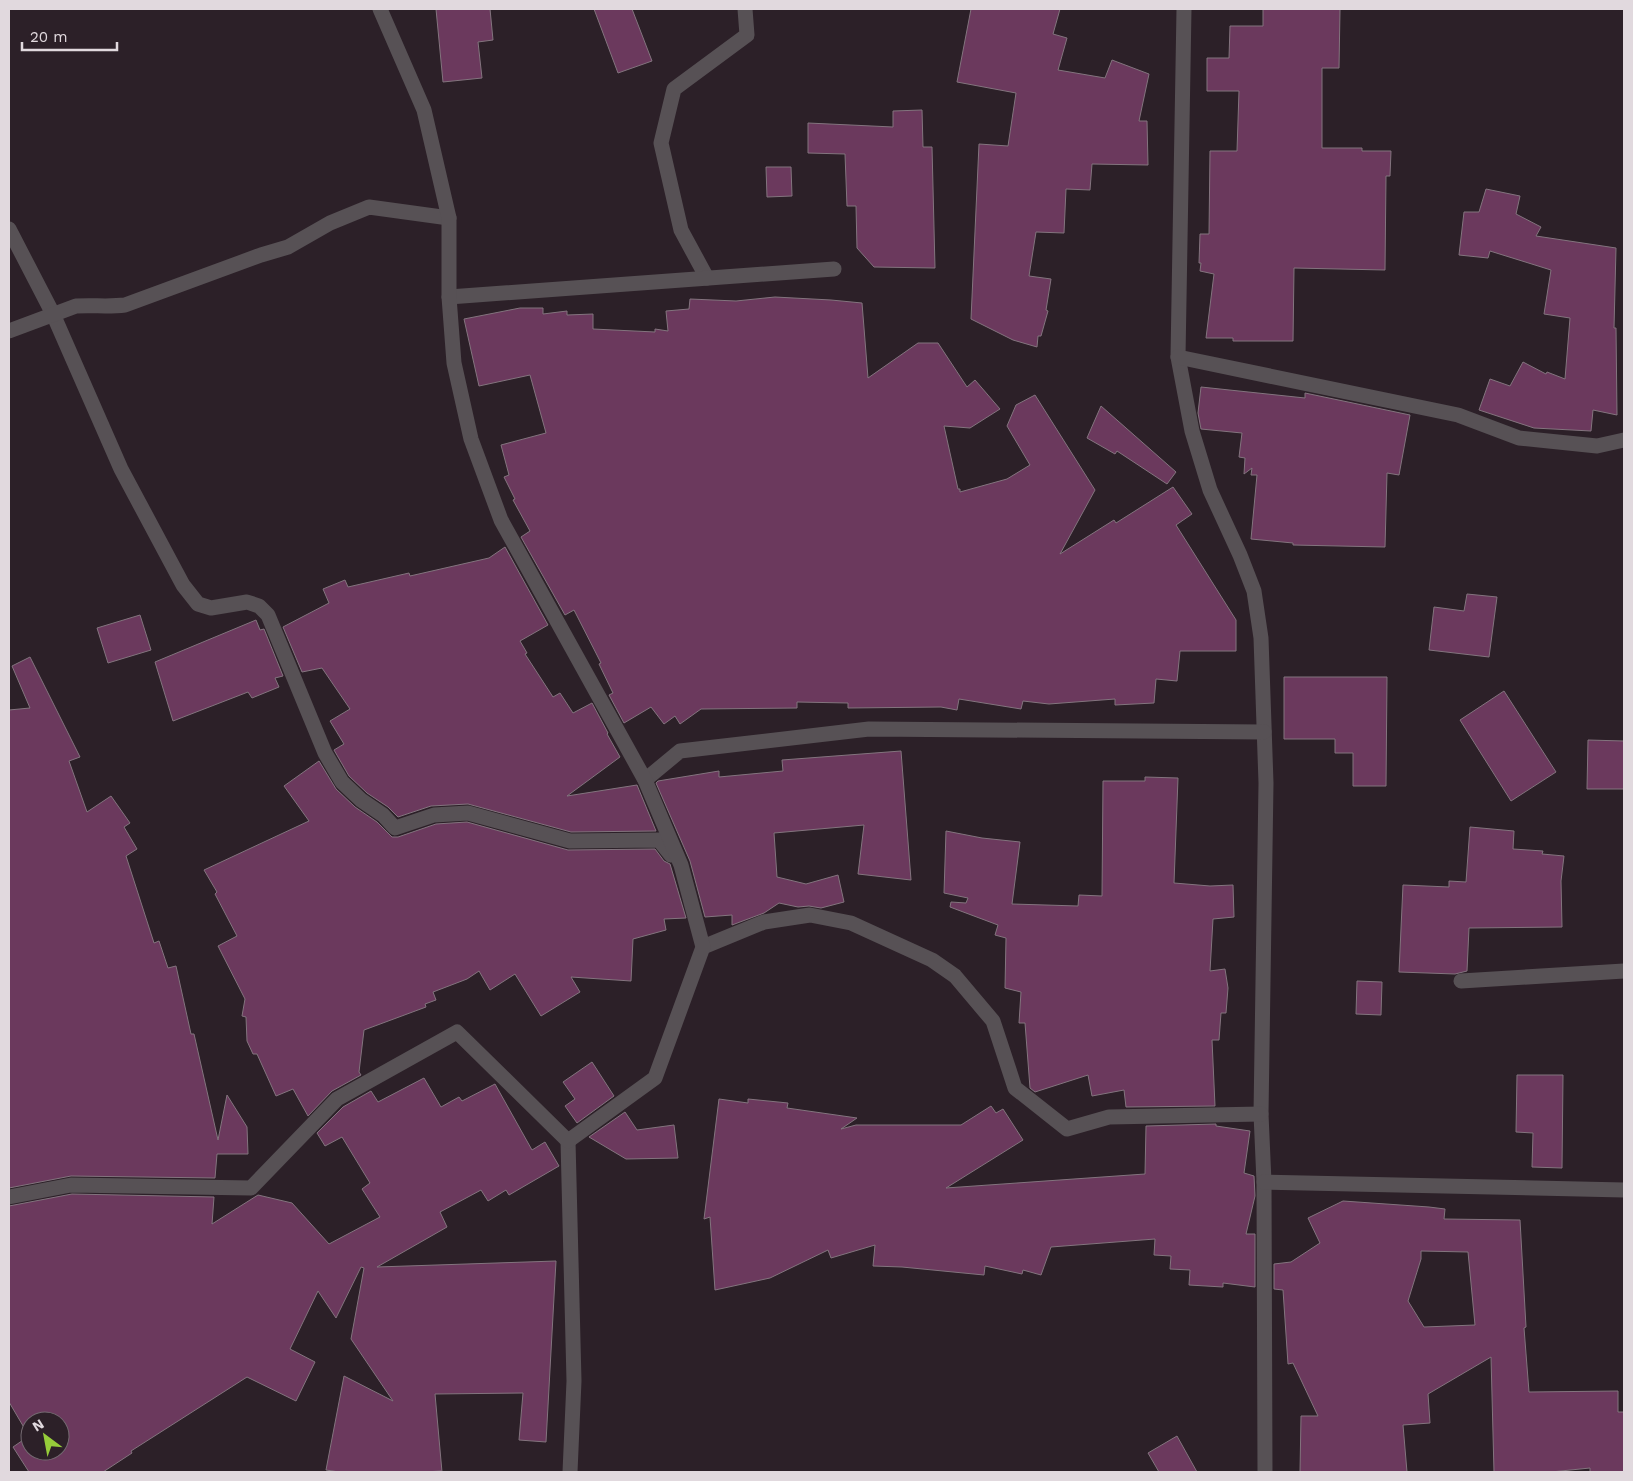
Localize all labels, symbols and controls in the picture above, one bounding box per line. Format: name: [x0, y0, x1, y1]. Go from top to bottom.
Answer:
scale bar: [22, 20, 118, 52]
text: 20 m: [30, 28, 68, 46]
north arrow: [20, 1411, 70, 1461]
text: N: [29, 1415, 47, 1435]

